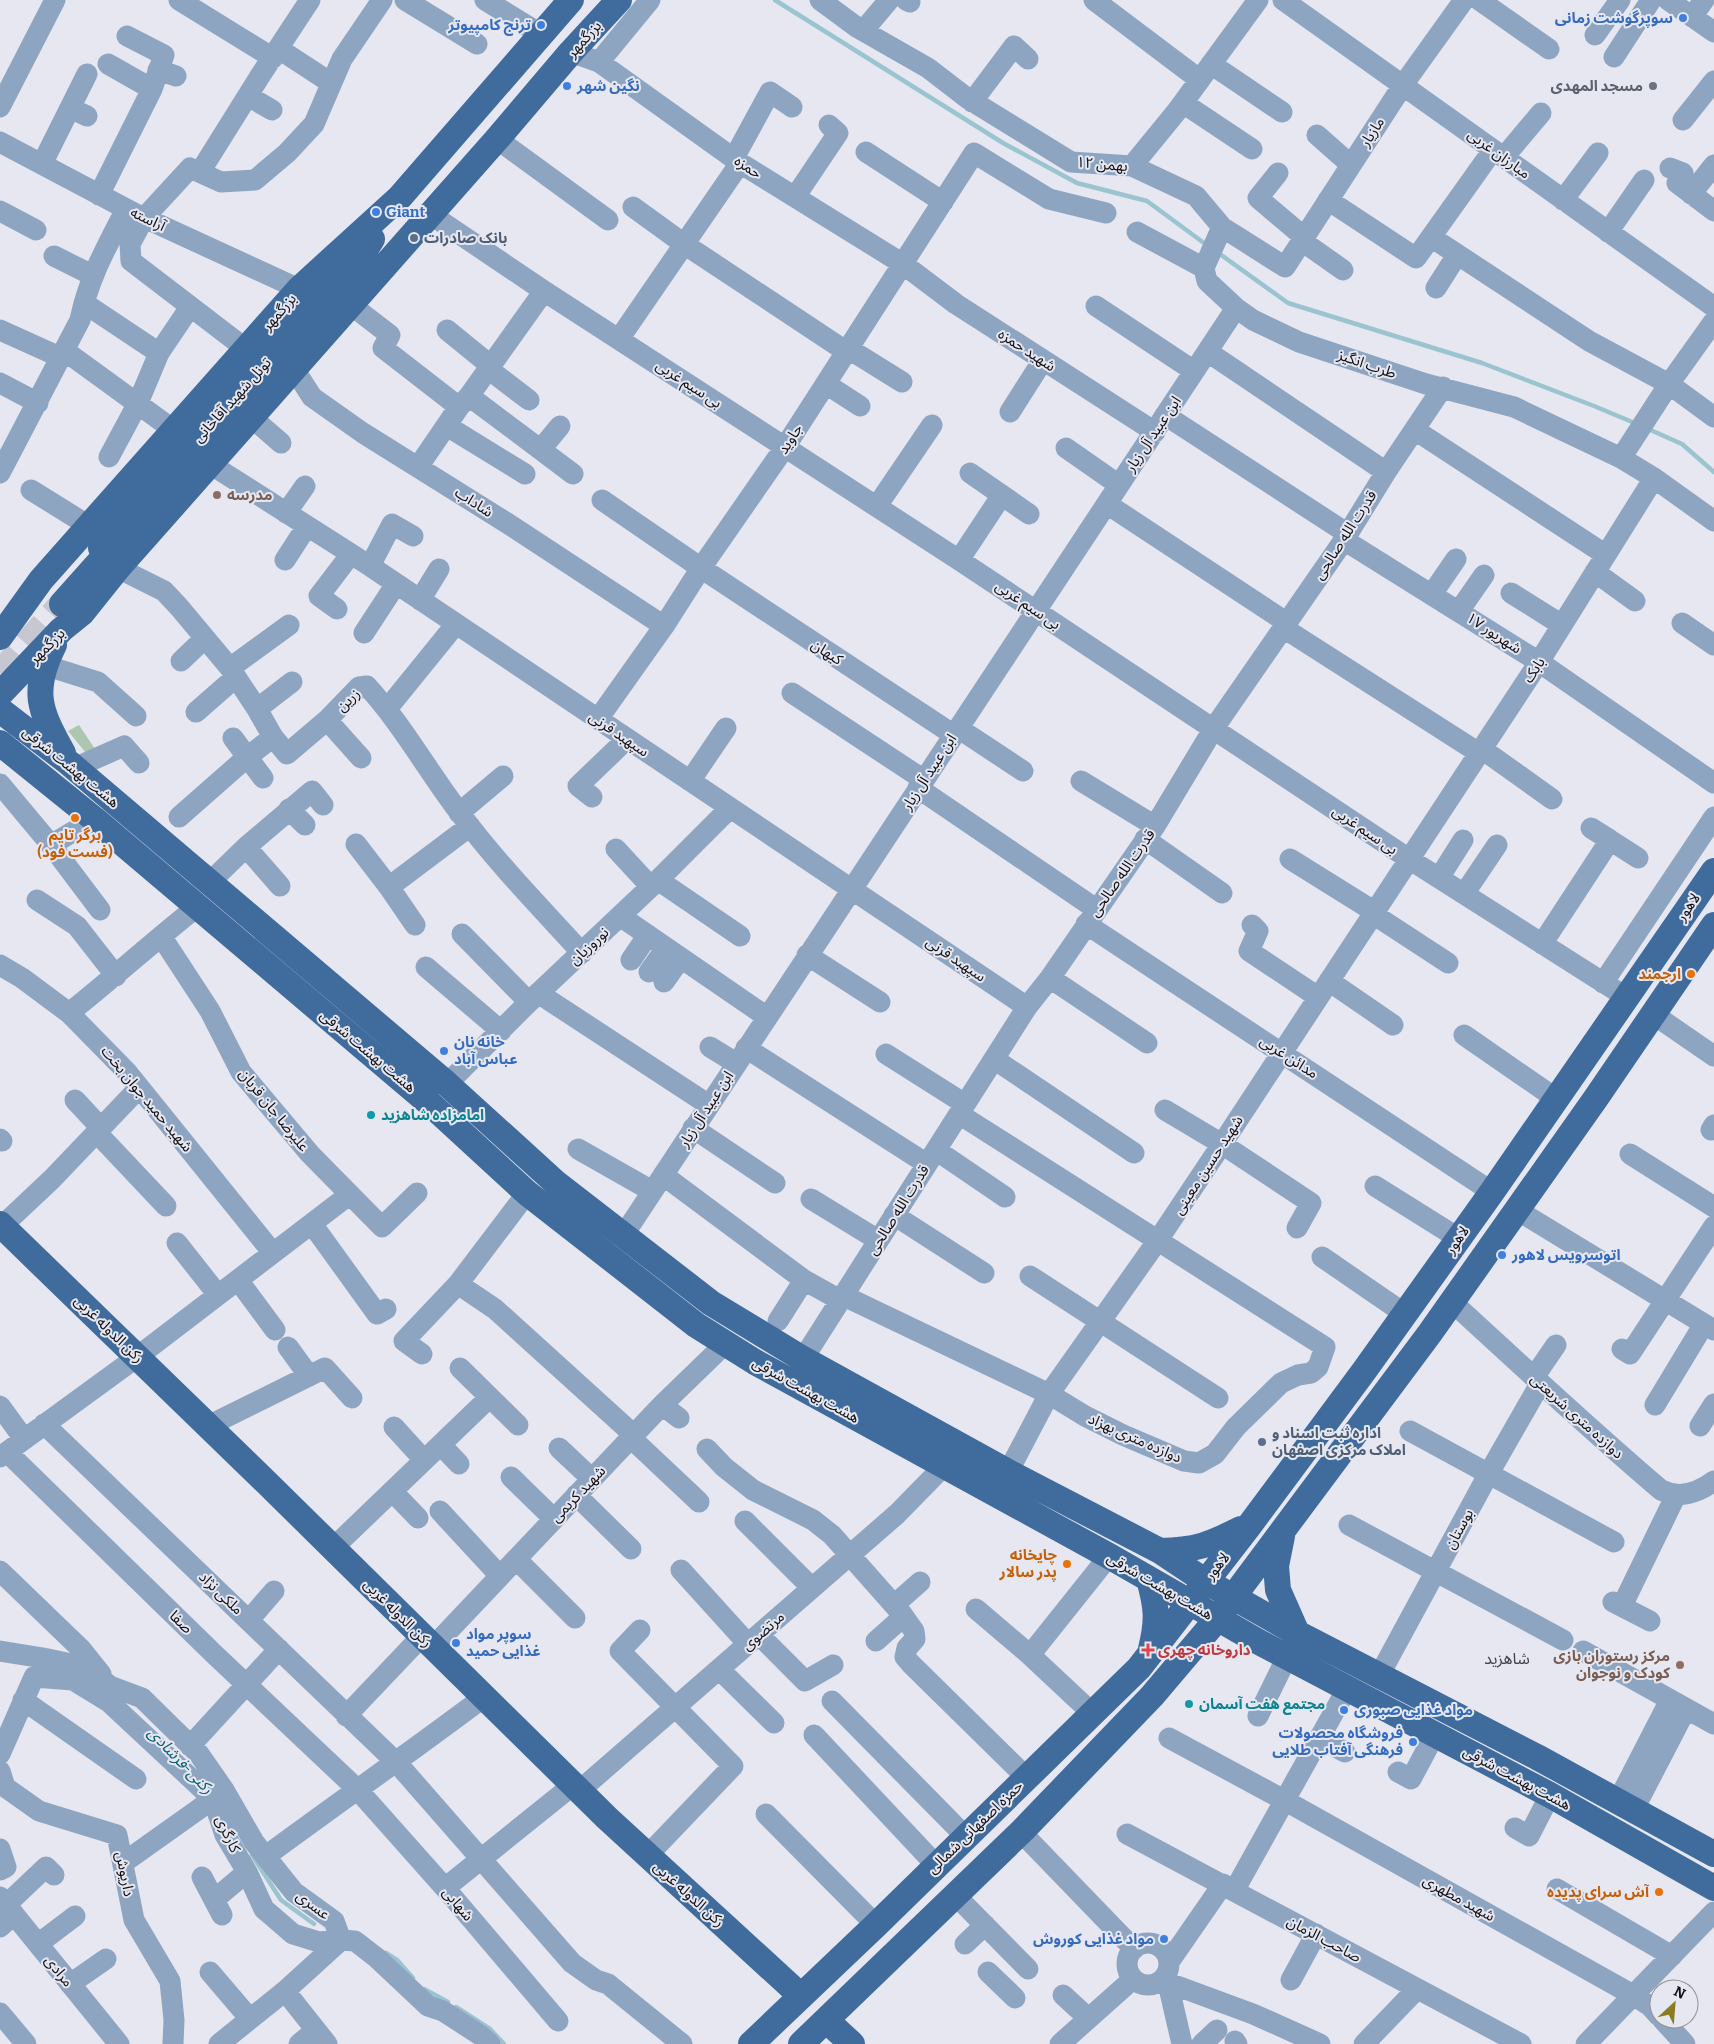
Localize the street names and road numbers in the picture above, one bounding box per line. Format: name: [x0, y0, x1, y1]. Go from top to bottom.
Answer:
street label: بزرگمهر: [562, 17, 605, 62]
street label: مازیار: [1355, 114, 1388, 151]
street label: مبارزان غربی: [1464, 125, 1534, 183]
street label: حمزه: [731, 152, 765, 183]
street label: ۱۲ بهمن: [1076, 153, 1128, 175]
street label: آراسته: [127, 203, 169, 235]
street label: بزرگمهر: [257, 290, 300, 335]
street label: شهید حمزه: [995, 325, 1059, 375]
street label: طرب انگیز: [1334, 345, 1399, 382]
street label: تونل شهید آقاخانی: [189, 354, 275, 446]
street label: بی سیم غربی: [652, 356, 725, 414]
street label: ابن عبید آل زیار: [1121, 393, 1185, 476]
street label: جاوید: [774, 420, 806, 457]
street label: شاداب: [452, 483, 497, 521]
street label: قدرت الله صالحی: [1309, 487, 1381, 583]
street label: بی سیم غربی: [991, 577, 1064, 635]
street label: ۱۷ شهریور: [1463, 609, 1525, 658]
street label: بزرگمهر: [25, 624, 69, 668]
street label: کیهان: [808, 635, 847, 669]
street label: بابک: [1519, 654, 1549, 686]
street label: زرین: [332, 685, 364, 715]
street label: سپهبد قرنی: [585, 707, 653, 762]
street label: هشت بهشت شرقی: [19, 722, 123, 812]
street label: ابن عبید آل زیار: [897, 731, 960, 814]
street label: بی سیم غربی: [1328, 802, 1401, 860]
street label: قدرت الله صالحی: [1085, 826, 1159, 920]
street label: لاهور: [1671, 890, 1704, 925]
street label: نوروزیان: [565, 923, 613, 969]
street label: سپهبد قرنی: [922, 932, 990, 987]
street label: هشت بهشت شرقی: [316, 1006, 420, 1096]
street label: مدائن غربی: [1257, 1032, 1321, 1082]
street label: شهید حمید جوان بخت: [97, 1042, 197, 1156]
street label: علیرضا جان قربان: [235, 1065, 313, 1155]
street label: ابن عبید آل زیار: [674, 1068, 737, 1151]
street label: شهید حسین معینی: [1169, 1112, 1247, 1218]
street label: قدرت الله صالحی: [863, 1161, 933, 1258]
street label: لاهور: [1440, 1223, 1473, 1258]
street label: رکن الدوله غربی: [71, 1291, 147, 1367]
street label: هشت بهشت شرقی: [749, 1353, 863, 1427]
street label: دوازده متری شریعتی: [1527, 1370, 1627, 1462]
street label: دوازده متری بهزاد: [1085, 1409, 1185, 1467]
street label: شهید کریمی: [547, 1462, 610, 1526]
street label: بوستان: [1441, 1506, 1477, 1552]
street label: هشت بهشت شرقی: [1104, 1548, 1216, 1624]
street label: لاهور: [1200, 1549, 1233, 1584]
street label: ملکی نژاد: [195, 1568, 247, 1618]
street label: رکن الدوله غربی: [360, 1575, 436, 1651]
street label: صفا: [166, 1607, 196, 1637]
street label: مرتضوی: [738, 1608, 788, 1654]
street label: هشت بهشت شرقی: [1460, 1742, 1574, 1814]
street label: حمزه اصفهانی شمالی: [923, 1777, 1027, 1877]
street label: کارگری: [212, 1813, 245, 1856]
street label: داریوش: [112, 1850, 138, 1898]
street label: رکن الدوله غربی: [650, 1857, 728, 1931]
street label: شهید مطهری: [1420, 1871, 1498, 1925]
street label: شهابی: [439, 1883, 478, 1925]
street label: عسری: [293, 1886, 334, 1924]
street label: صاحب الزمان: [1284, 1912, 1364, 1966]
street label: مرادی: [41, 1952, 77, 1990]

